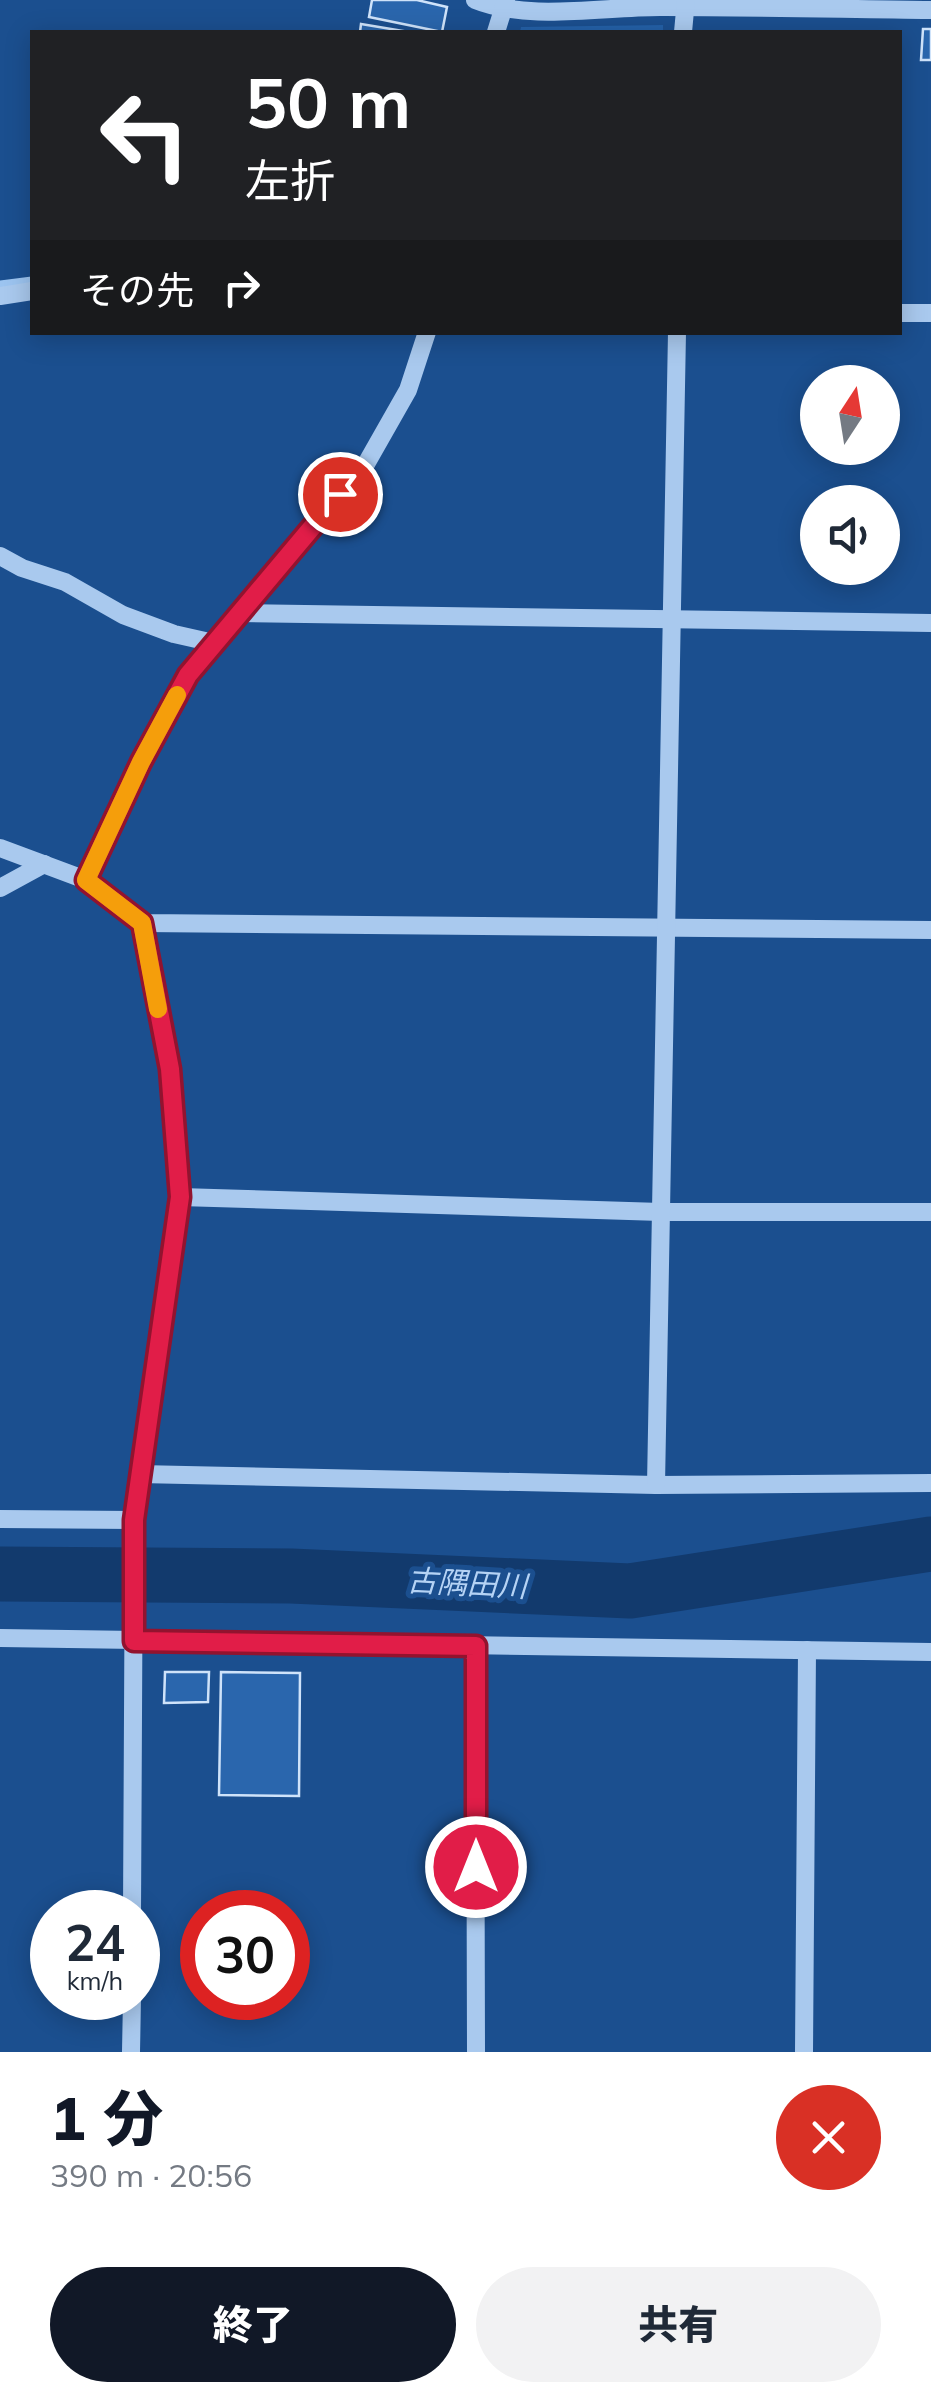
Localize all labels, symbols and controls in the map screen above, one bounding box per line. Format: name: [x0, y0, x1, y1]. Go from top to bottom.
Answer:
text: 50 m: [245, 58, 411, 146]
icon: left: [80, 70, 210, 200]
text: 左折: [245, 152, 335, 208]
icon: right: [214, 260, 269, 315]
text: その先: [80, 266, 194, 314]
north arrow: [800, 365, 900, 465]
map controls: [800, 365, 900, 585]
pin: [298, 452, 383, 537]
icon: arrive: [313, 467, 368, 522]
button: sound: [800, 485, 900, 585]
water label: 古隅田川: [406, 1561, 531, 1605]
position arrow: [424, 1815, 528, 1919]
speed limit sign: 30: [180, 1890, 310, 2020]
text: 24: [65, 1911, 125, 1974]
text: km/h: [67, 1965, 123, 1996]
text: 1 分: [50, 2080, 163, 2155]
button: close: [776, 2085, 881, 2190]
text: 390 m · 20:56: [50, 2155, 252, 2195]
button: 終了: [50, 2267, 456, 2382]
button: 共有: [476, 2267, 881, 2382]

